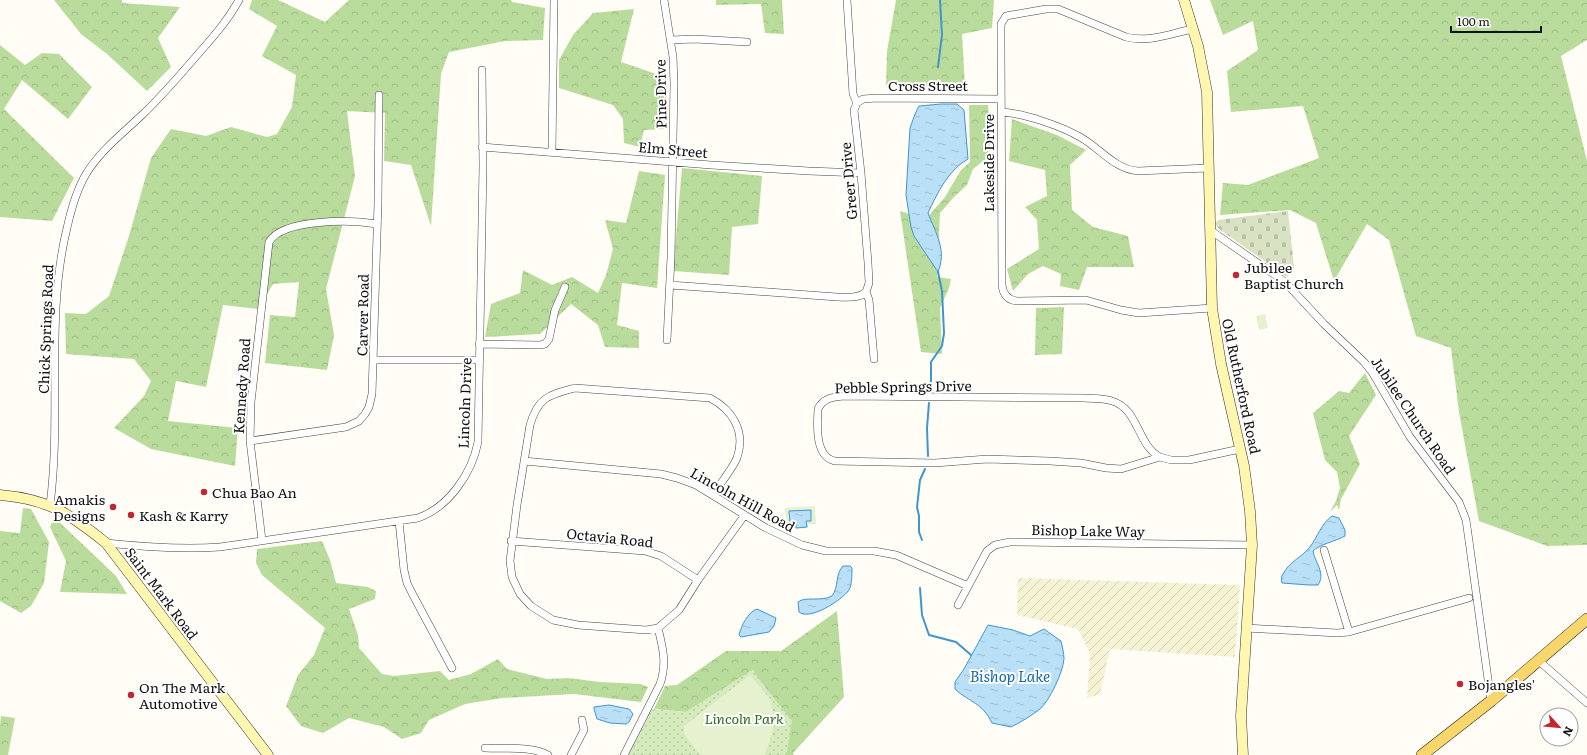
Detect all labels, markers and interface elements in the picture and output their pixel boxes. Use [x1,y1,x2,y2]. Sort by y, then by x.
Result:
scale bar [1451,8,1541,34]
text: 100 m [1457,12,1490,30]
street label: Pine Drive [649,59,671,129]
street label: Cross Street [888,75,968,95]
street label: Lakeside Drive [978,114,998,212]
street label: Elm Street [637,136,709,162]
street label: Greer Drive [835,141,861,221]
place label: Jubilee Baptist Church [1244,257,1344,293]
street label: Chick Springs Road [33,263,57,394]
marker: Jubilee Baptist Church [1231,270,1241,280]
street label: Carver Road [351,273,373,356]
street label: Old Rutherford Road [1218,316,1266,456]
street label: Kennedy Road [228,337,254,435]
street label: Jubilee Church Road [1367,352,1461,478]
street label: Lincoln Drive [452,357,476,449]
street label: Pebble Springs Drive [834,375,972,397]
street label: Lincoln Hill Road [687,462,799,536]
place label: Chua Bao An [212,482,297,502]
marker: Chua Bao An [199,487,209,497]
place label: Amakis Designs [53,489,105,525]
marker: Amakis Designs [108,502,118,512]
place label: Kash & Karry [139,505,229,525]
marker: Kash & Karry [126,510,136,520]
street label: Bishop Lake Way [1031,519,1146,541]
street label: Octavia Road [565,522,655,552]
street label: Saint Mark Road [121,543,204,644]
water label: Bishop Lake [970,664,1050,687]
place label: Bojangles' [1468,674,1535,694]
place label: On The Mark Automotive [139,677,225,713]
marker: Bojangles' [1455,679,1465,689]
marker: On The Mark Automotive [126,690,136,700]
north arrow [1539,707,1579,747]
park label: Lincoln Park [704,708,784,728]
text: N [1560,724,1578,740]

